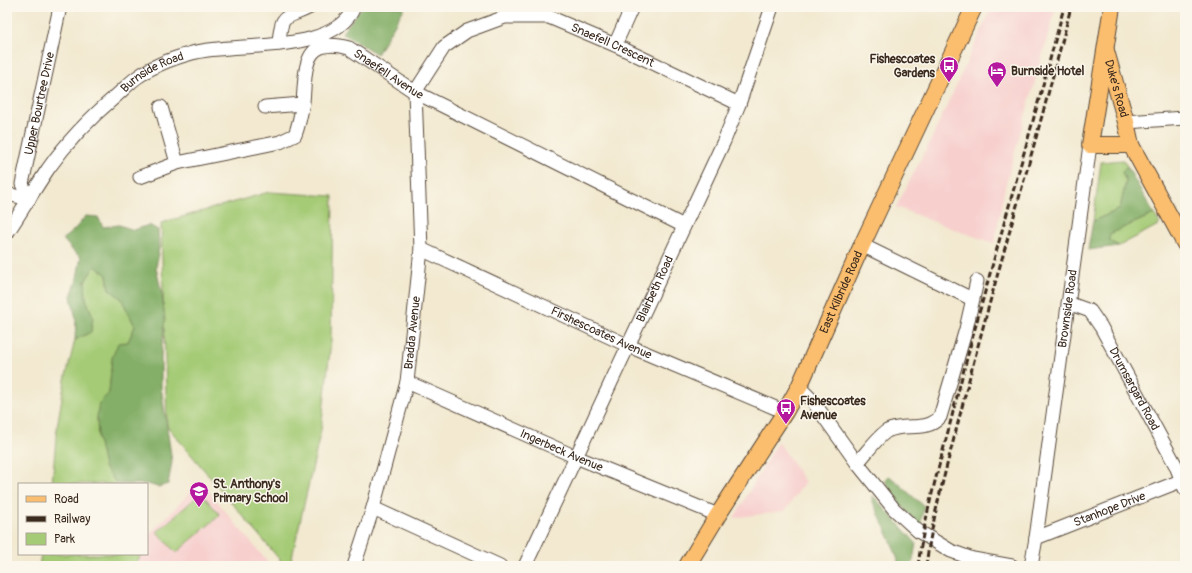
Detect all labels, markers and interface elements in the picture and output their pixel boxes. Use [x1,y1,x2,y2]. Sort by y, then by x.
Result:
street label: Snaefell Crescent [569,20,657,70]
street label: Snaefell Avenue [351,46,426,102]
street label: Burnside Road [117,48,186,96]
street label: Upper Bourtree Drive [21,51,58,156]
place label: Fishescoates Gardens [869,52,936,81]
bus stop icon: Fishescoates Gardens [938,55,960,83]
street label: Duke's Road [1101,58,1132,119]
hotel icon: Burnside Hotel [986,60,1008,88]
place label: Burnside Hotel [1011,64,1084,79]
street label: East Kilbride Road [816,248,866,336]
street label: Blairbeth Road [633,253,677,324]
street label: Brownside Road [1055,268,1080,349]
street label: Bradda Avenue [401,295,423,370]
street label: Firshescoates Avenue [549,303,654,362]
street label: Drumsargard Road [1106,345,1163,433]
place label: Fishescoates Avenue [800,394,866,423]
bus stop icon: Fishescoates Avenue [775,397,797,425]
street label: Ingerbeck Avenue [518,426,605,475]
place label: St. Anthony's Primary School [213,477,288,506]
school or university icon: St. Anthony's Primary School [188,480,210,508]
legend [18,483,148,555]
street label: Stanhope Drive [1071,488,1148,530]
text: Road [54,492,79,507]
text: Railway [54,512,90,527]
text: Park [54,532,75,547]

